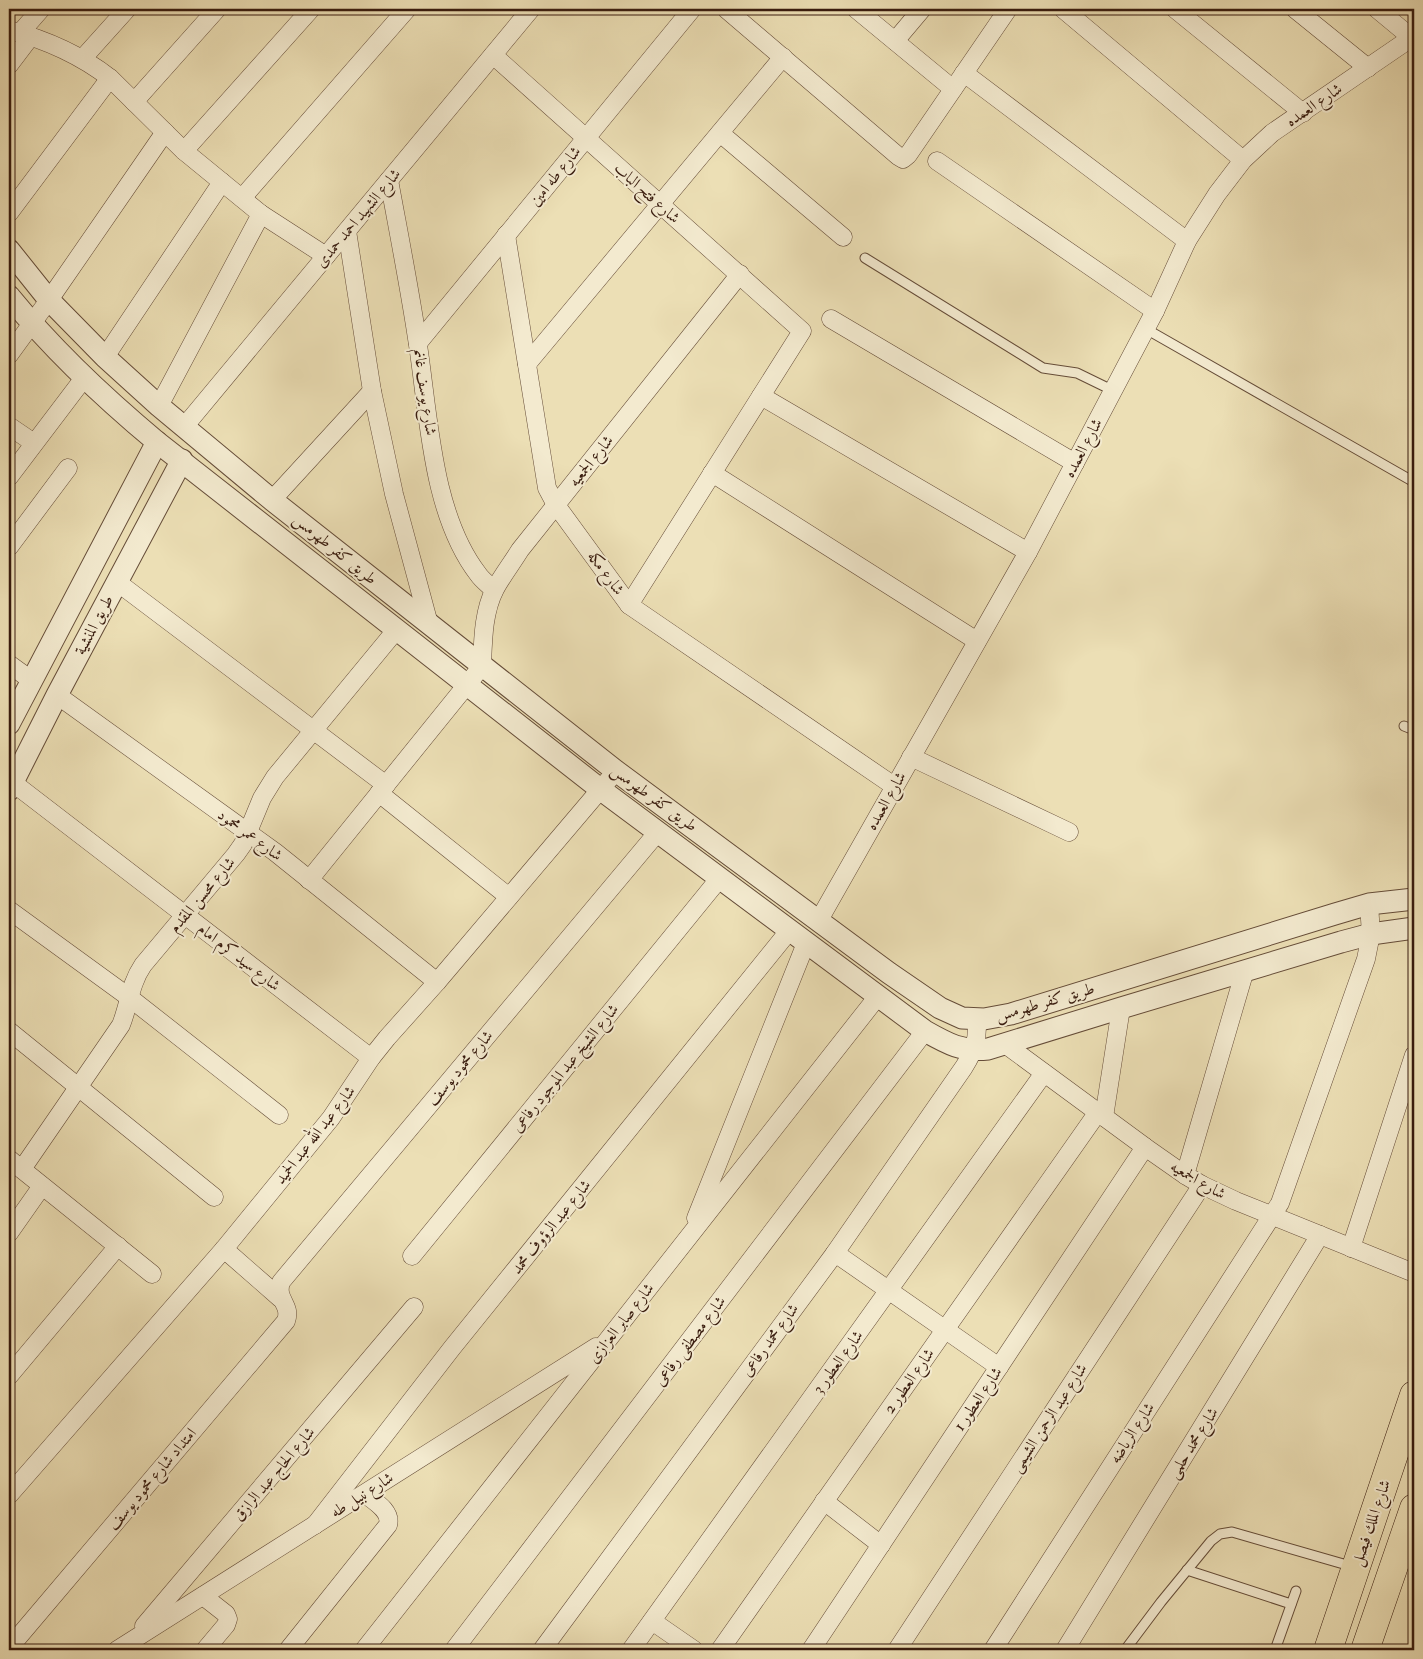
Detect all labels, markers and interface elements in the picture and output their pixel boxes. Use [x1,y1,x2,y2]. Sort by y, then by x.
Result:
street label: شارع العمده [1282,79,1348,134]
street label: شارع طه امين [525,142,588,212]
street label: شارع فتح الباب [607,158,684,231]
street label: شارع الشهيد احمد حمدى [311,164,408,274]
street label: شارع يوسف غانم [405,347,441,437]
street label: شارع العمده [1059,415,1110,482]
street label: شارع الجمعيه [564,431,620,493]
street label: طريق كفر طهرمس [289,509,381,589]
street label: شارع مكه [581,547,629,601]
street label: طريق المنشية [70,592,118,658]
street label: طريق كفر طهرمس [607,760,701,836]
street label: شارع العمده [861,768,913,835]
street label: شارع عمر محمود [212,805,287,868]
street label: شارع محسن المقدم [164,853,243,940]
street label: شارع سيد كرم امام [191,918,284,999]
street label: طريق كفر طهرمس [993,978,1097,1026]
street label: شارع الشيخ عبد الموجود رفاعى [507,1000,626,1139]
street label: شارع محمود يوسف [423,1026,500,1112]
street label: شارع عبد الله عبد الحميد [268,1080,362,1190]
street label: شارع الجمعيه [1165,1156,1229,1206]
street label: شارع عبد الرؤوف محمد [507,1176,598,1280]
street label: شارع صابر العزازى [583,1279,661,1369]
street label: شارع مصطفى رفاعى [650,1292,733,1392]
street label: شارع محمد رفاعى [737,1299,806,1382]
street label: شارع العطور 3 [808,1326,870,1399]
street label: شارع العطور 2 [879,1344,941,1419]
street label: شارع عبد الرحمن الشيمى [1006,1360,1094,1478]
street label: شارع العطور 1 [949,1363,1009,1437]
street label: شارع الرياضه [1105,1399,1162,1469]
street label: شارع محمد حلمى [1163,1404,1225,1484]
street label: شارع الحاج عبد الرازق [229,1423,322,1528]
street label: امتداد شارع محمود يوسف [103,1424,203,1536]
street label: شارع نبيل طه [327,1468,399,1525]
street label: شارع الملك فيصل [1347,1477,1398,1570]

